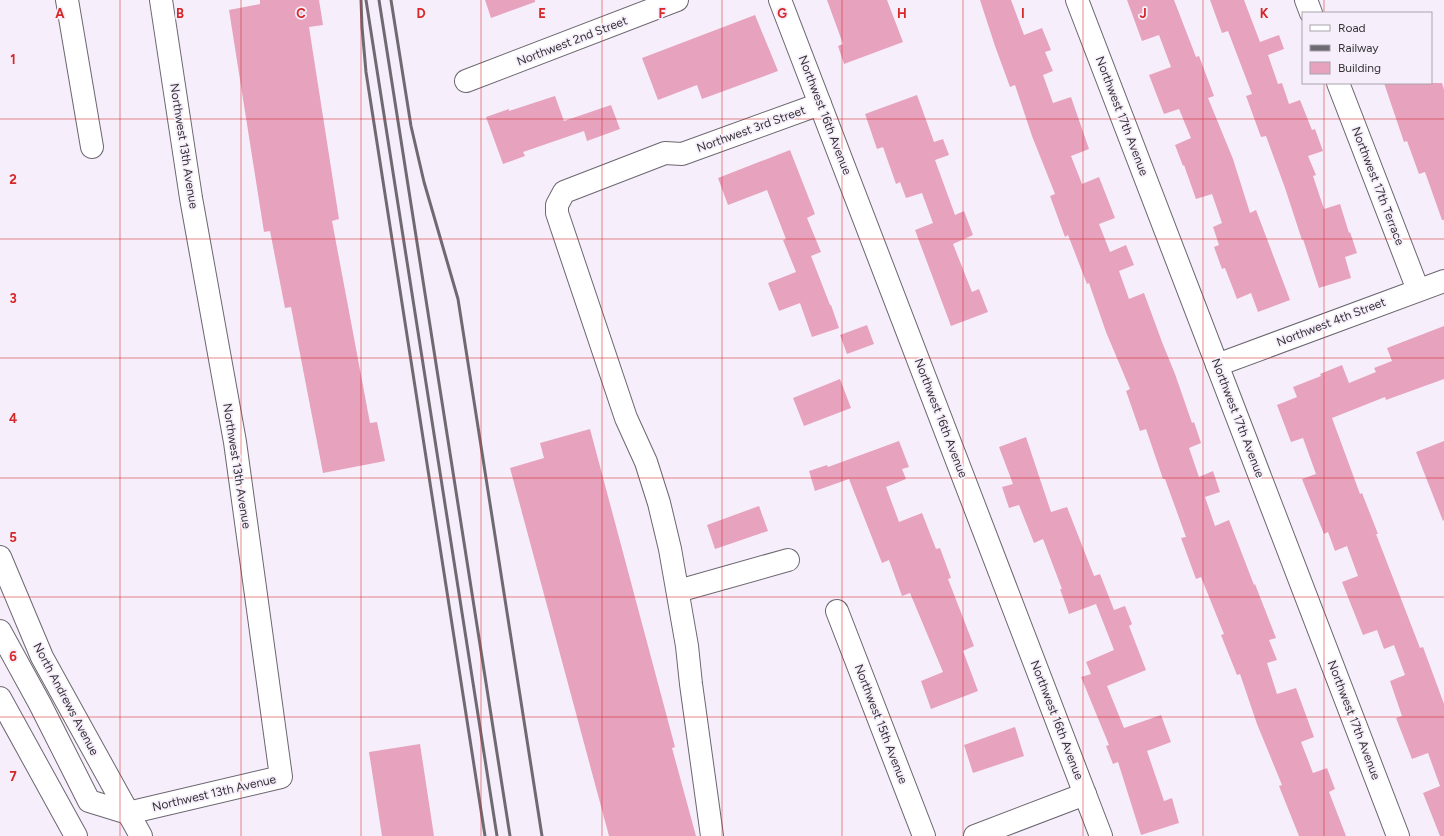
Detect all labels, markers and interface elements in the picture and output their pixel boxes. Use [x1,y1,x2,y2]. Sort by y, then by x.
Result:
text: A [55,6,65,21]
text: B [176,6,184,21]
text: C [296,6,306,21]
text: D [416,6,426,21]
text: E [538,6,546,21]
text: F [658,6,666,21]
text: G [777,6,787,21]
text: H [897,6,907,21]
text: I [1021,6,1025,21]
text: J [1139,6,1147,21]
text: K [1260,6,1269,21]
legend [1302,12,1432,84]
street label: Northwest 2nd Street [515,13,630,69]
text: Road [1338,21,1366,35]
text: Railway [1338,41,1379,55]
text: 1 [10,52,16,67]
street label: Northwest 16th Avenue [796,53,854,177]
street label: Northwest 17th Avenue [1093,54,1151,178]
text: Building [1338,61,1381,75]
street label: Northwest 13th Avenue [167,82,201,210]
street label: Northwest 3rd Street [695,103,808,155]
street label: Northwest 17th Terrace [1349,125,1407,248]
text: 2 [9,172,17,187]
text: 3 [9,291,17,306]
street label: Northwest 4th Street [1275,295,1388,349]
street label: Northwest 16th Avenue [912,356,970,480]
street label: Northwest 17th Avenue [1209,356,1267,480]
street label: Northwest 13th Avenue [220,402,254,530]
text: 4 [9,411,17,426]
text: 5 [9,530,17,545]
street label: North Andrews Avenue [30,640,102,758]
text: 6 [9,649,17,664]
street label: Northwest 16th Avenue [1028,658,1086,782]
street label: Northwest 17th Avenue [1325,658,1383,782]
street label: Northwest 15th Avenue [852,662,910,786]
text: 7 [9,769,17,784]
street label: Northwest 13th Avenue [151,772,278,814]

